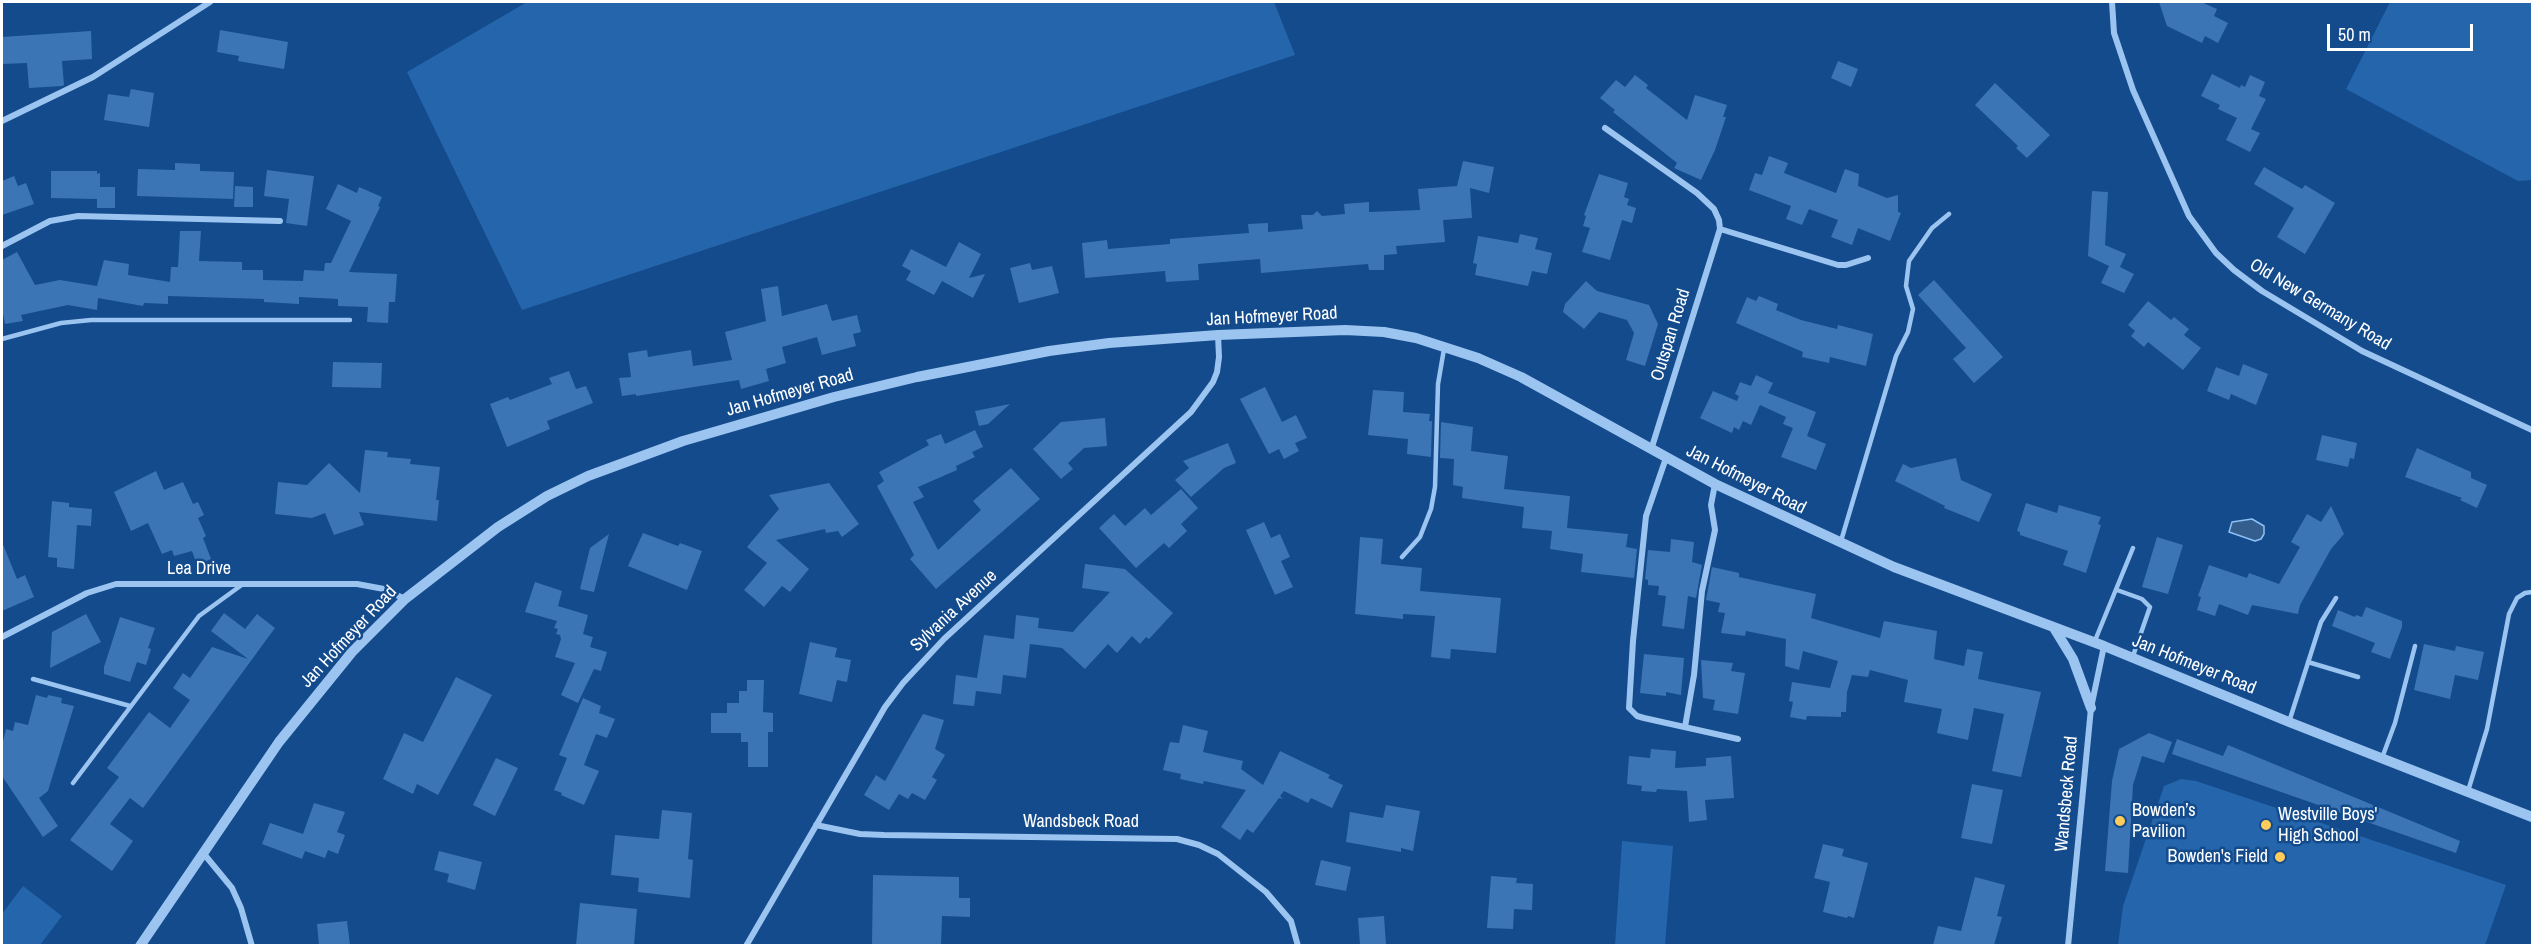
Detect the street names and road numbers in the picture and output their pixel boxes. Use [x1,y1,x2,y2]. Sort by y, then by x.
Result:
street label: Old New Germany Road [2246,254,2394,356]
street label: Outspan Road [1647,286,1695,384]
street label: Jan Hofmeyer Road [1206,303,1338,331]
street label: Jan Hofmeyer Road [724,365,856,421]
street label: Jan Hofmeyer Road [1683,441,1809,519]
street label: Lea Drive [167,558,231,580]
street label: Sylvania Avenue [906,565,1002,657]
street label: Jan Hofmeyer Road [296,582,402,692]
street label: Jan Hofmeyer Road [2129,630,2259,700]
street label: Wandsbeck Road [2051,735,2083,853]
street label: Wandsbeck Road [1023,811,1139,833]

